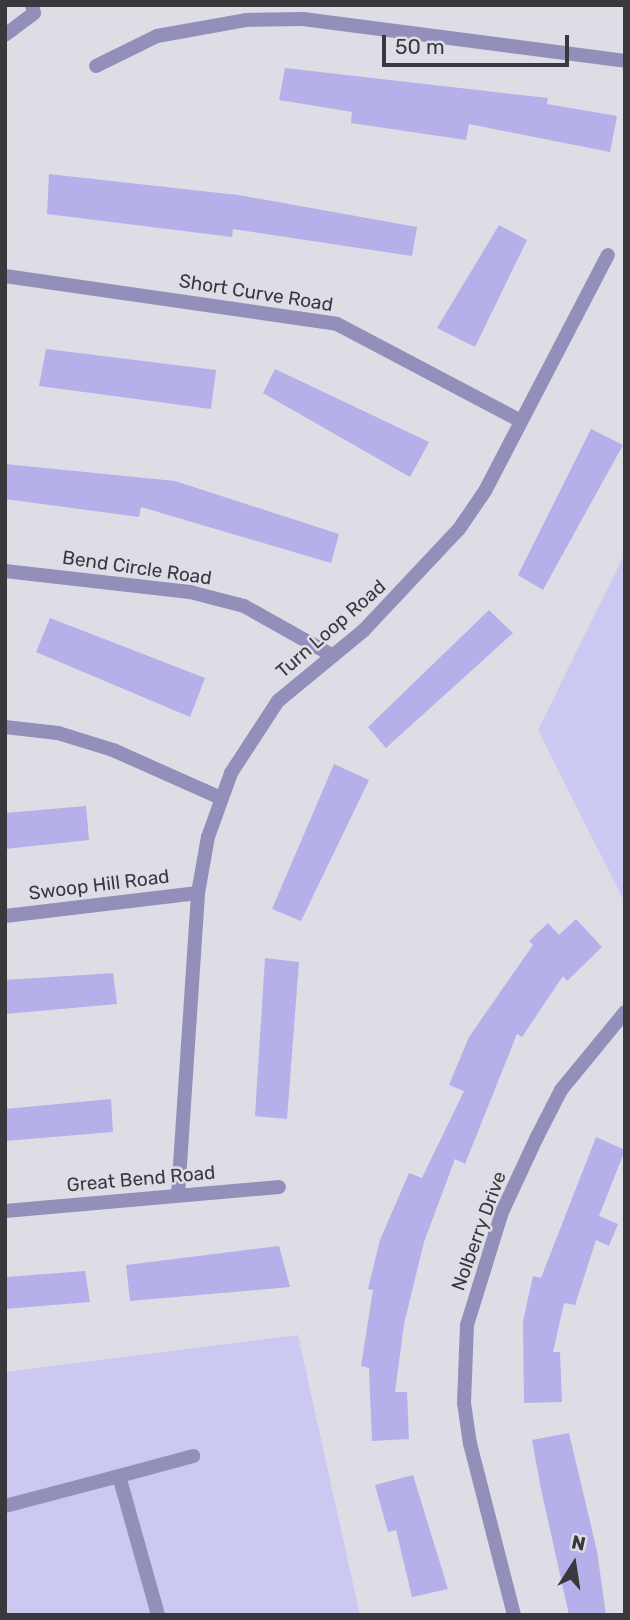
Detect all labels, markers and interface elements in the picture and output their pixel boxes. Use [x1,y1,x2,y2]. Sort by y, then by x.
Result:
scale bar [385,21,572,65]
text: 50 m [395,34,445,59]
street label: Short Curve Road [177,270,335,316]
street label: Bend Circle Road [61,546,213,590]
street label: Turn Loop Road [272,575,390,683]
street label: Swoop Hill Road [27,865,171,905]
street label: Great Bend Road [66,1161,216,1197]
street label: Nolberry Drive [447,1168,511,1294]
north arrow [539,1529,609,1599]
text: N [569,1530,588,1556]

